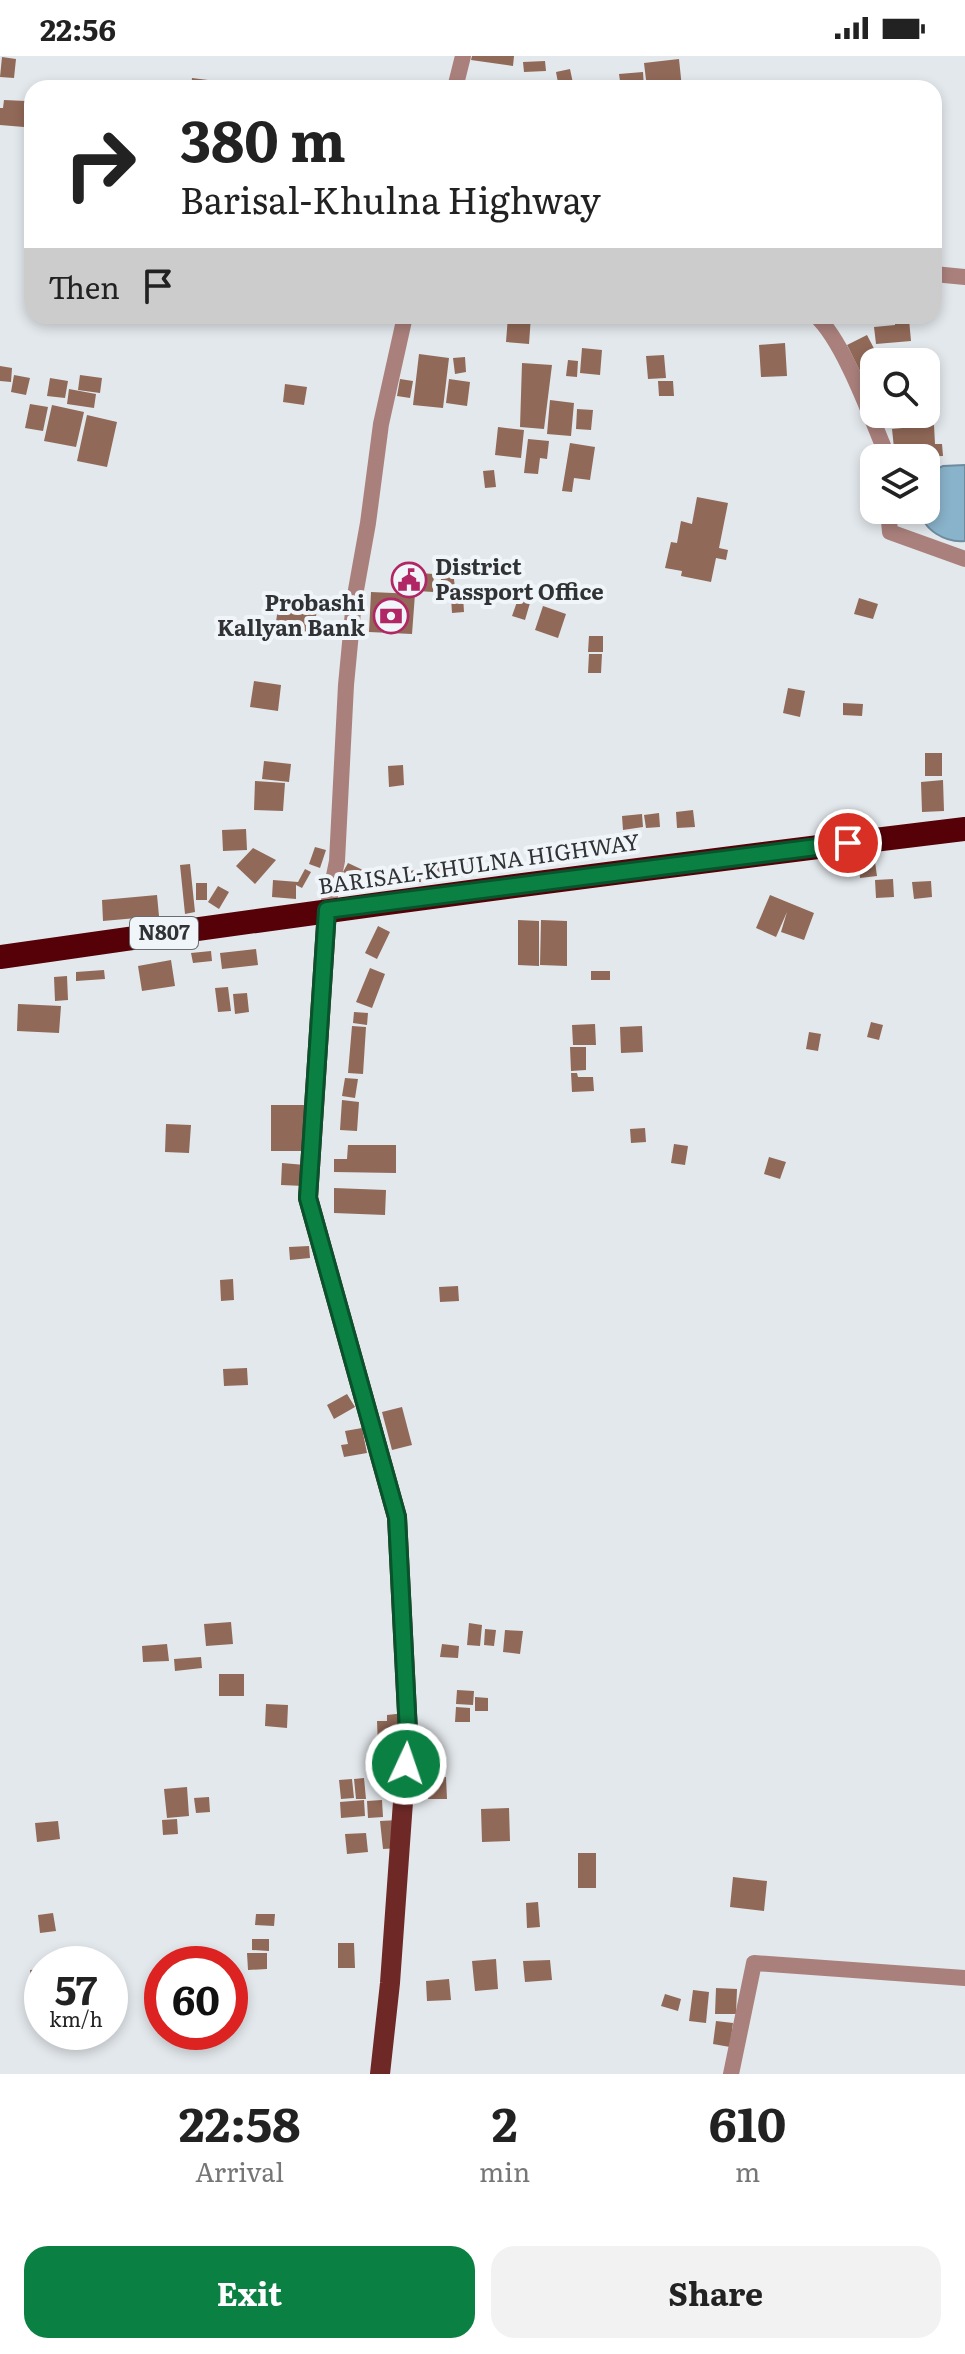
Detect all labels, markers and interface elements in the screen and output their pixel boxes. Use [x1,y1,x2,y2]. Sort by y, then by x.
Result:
text: 22:56 [40,6,116,50]
text: 380 m [180,96,346,179]
icon: right [48,112,152,216]
text: Barisal-Khulna Highway [180,172,601,225]
text: Then [48,264,120,308]
icon: arrive [136,264,180,308]
map controls [860,348,940,524]
button: search [860,348,940,428]
button: layers [860,444,940,524]
place label: District Passport Office [435,549,604,607]
public building icon: District Passport Office [390,561,428,599]
place label: Probashi Kallyan Bank [217,585,365,643]
bank icon: Probashi Kallyan Bank [372,597,410,635]
pin [814,809,882,877]
icon: arrive [826,821,870,865]
street label: BARISAL-KHULNA HIGHWAY [316,824,642,901]
road number: N807 [130,917,198,949]
position arrow [364,1722,448,1806]
speed limit sign: 60 [144,1946,248,2050]
text: 57 [55,1958,97,2017]
text: km/h [49,2003,103,2033]
text: 22:58 [179,2086,300,2157]
text: 2 [492,2086,518,2157]
text: 610 [709,2086,786,2157]
text: Arrival [195,2151,284,2190]
text: min [479,2151,530,2190]
text: m [735,2151,760,2190]
button: Exit [24,2246,475,2338]
button: Share [491,2246,941,2338]

